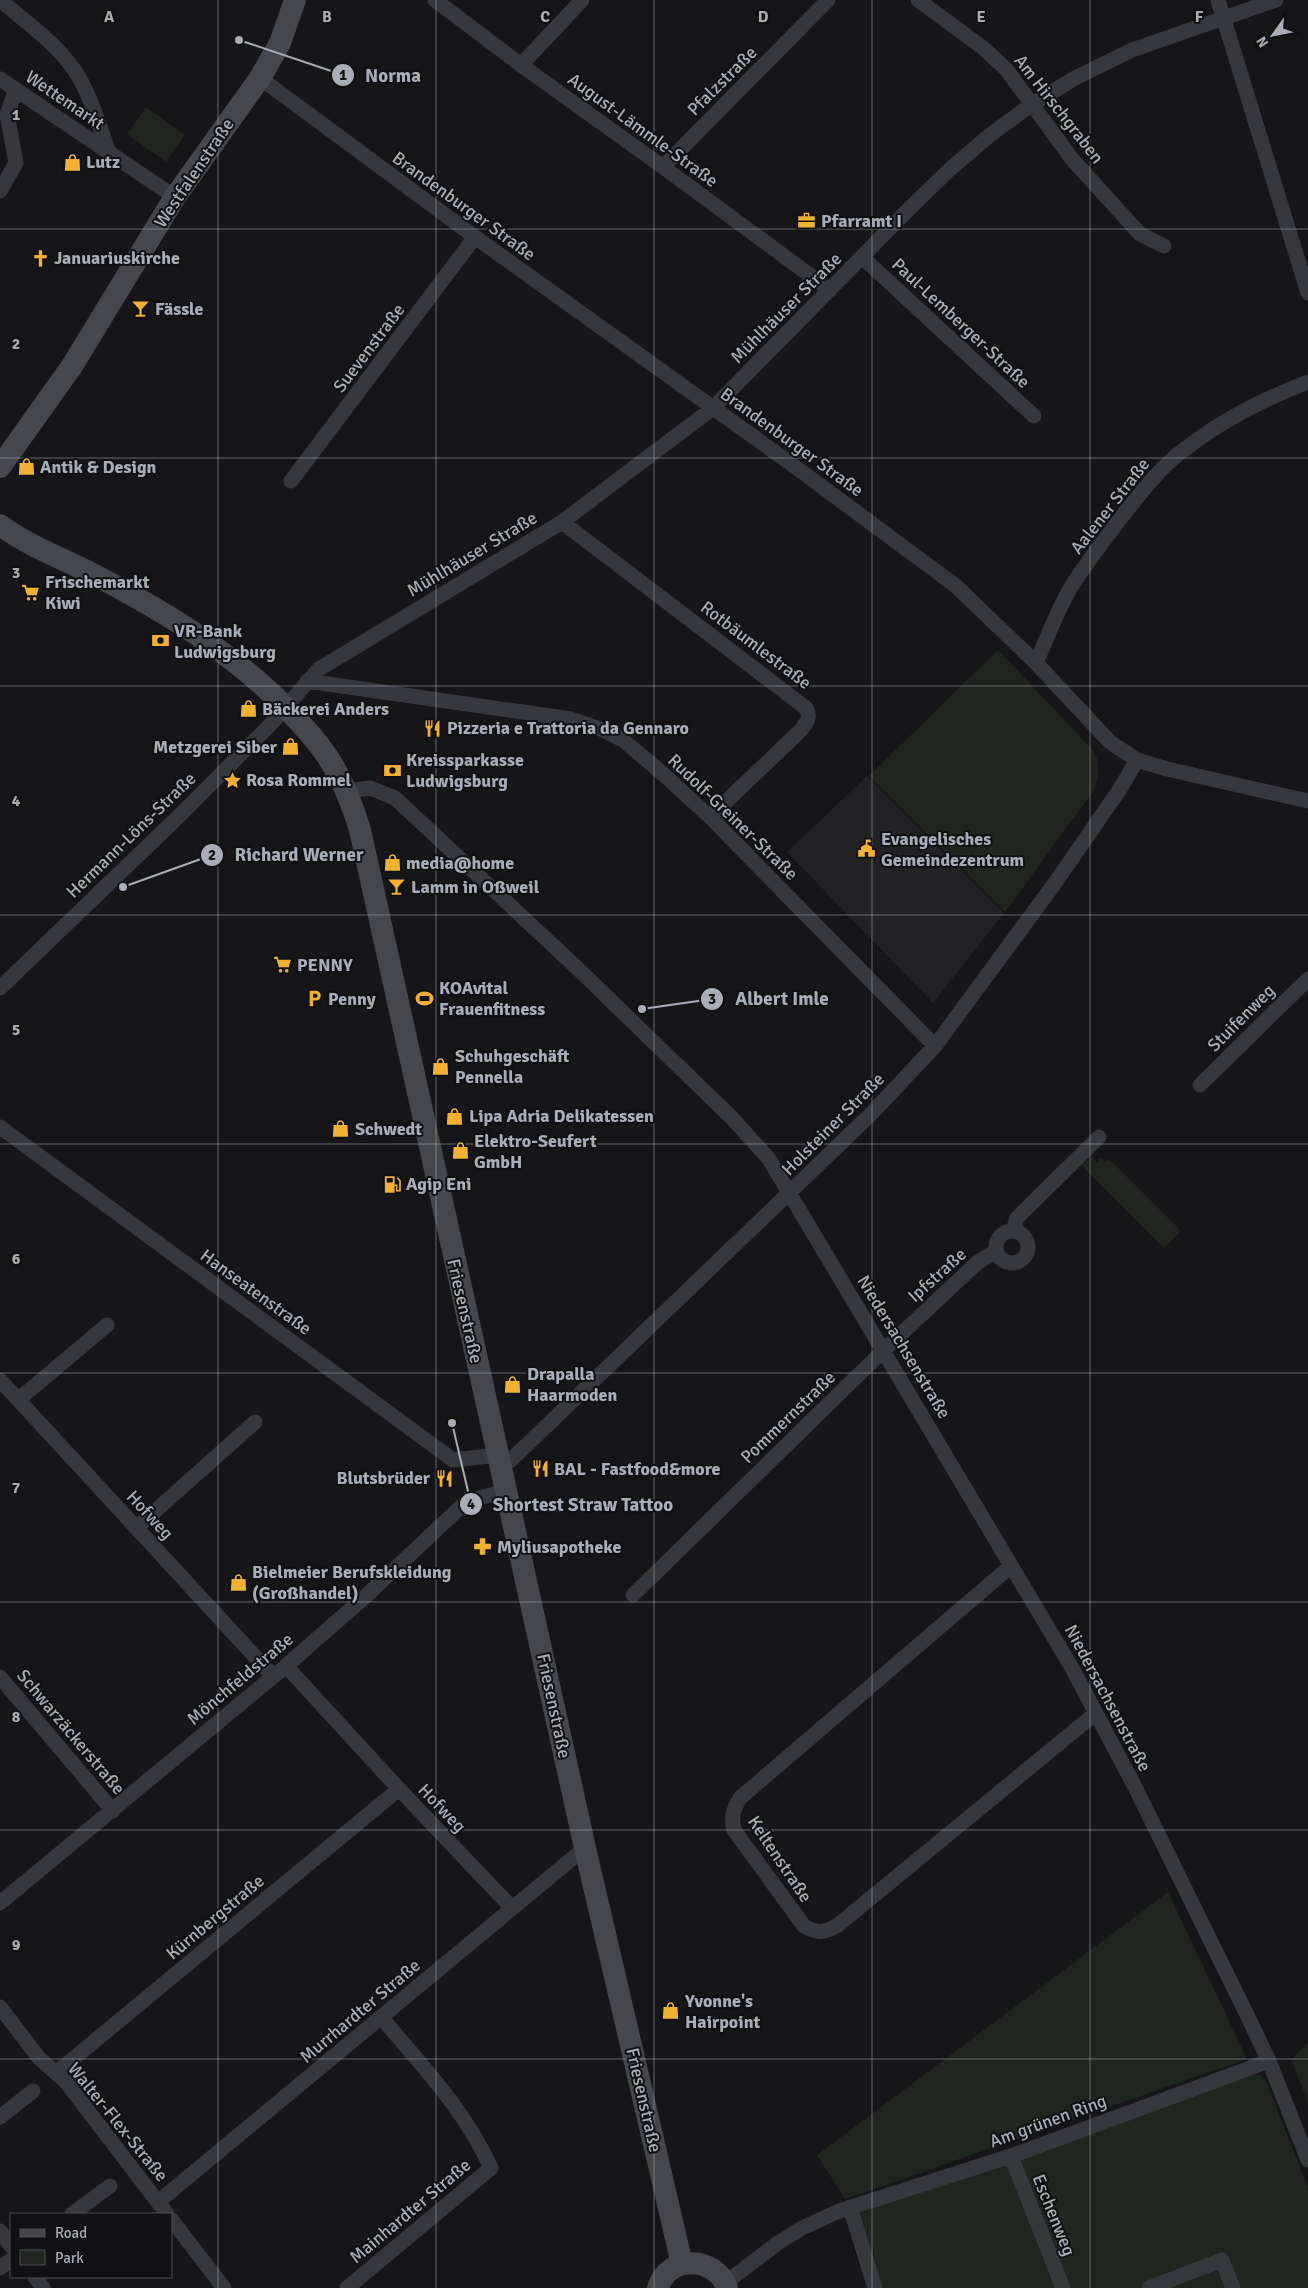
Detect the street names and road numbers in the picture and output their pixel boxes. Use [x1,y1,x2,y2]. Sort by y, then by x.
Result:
street label: Pfalzstraße [683,42,761,120]
street label: Am Hirschgraben [1010,50,1108,168]
street label: Wettemarkt [21,66,109,134]
street label: August-Lämmle-Straße [564,68,722,192]
street label: Westfalenstraße [149,114,239,232]
street label: Brandenburger Straße [388,147,540,265]
street label: Mühlhäuser Straße [726,248,846,368]
street label: Paul-Lemberger-Straße [887,253,1035,393]
street label: Suevenstraße [328,299,410,397]
street label: Brandenburger Straße [716,383,868,501]
street label: Aalener Straße [1066,454,1154,558]
street label: Mühlhäuser Straße [403,506,541,602]
street label: Rotbäumlestraße [696,596,816,694]
street label: Rudolf-Greiner-Straße [663,749,803,885]
street label: Hermann-Löns-Straße [62,767,200,903]
street label: Stuifenweg [1203,980,1279,1056]
street label: Holsteiner Straße [777,1068,889,1180]
street label: Ipfstraße [903,1243,971,1307]
street label: Hanseatenstraße [196,1244,316,1340]
street label: Friesenstraße [442,1257,488,1365]
street label: Niedersachsenstraße [853,1271,955,1423]
street label: Pommernstraße [736,1366,840,1468]
street label: Hofweg [122,1486,178,1544]
street label: Niedersachsenstraße [1060,1621,1156,1775]
street label: Mönchfeldstraße [182,1628,298,1730]
street label: Friesenstraße [532,1652,576,1760]
street label: Schwarzäckerstraße [12,1665,130,1799]
street label: Hofweg [414,1779,470,1837]
street label: Keltenstraße [743,1812,817,1906]
street label: Kürnbergstraße [161,1870,269,1964]
street label: Murrhardter Straße [295,1954,425,2068]
street label: Friesenstraße [621,2046,667,2154]
street label: Walter-Flex-Straße [63,2058,173,2186]
street label: Am grünen Ring [986,2090,1110,2152]
street label: Mainhardter Straße [345,2154,475,2268]
street label: Eschenweg [1028,2171,1080,2259]

